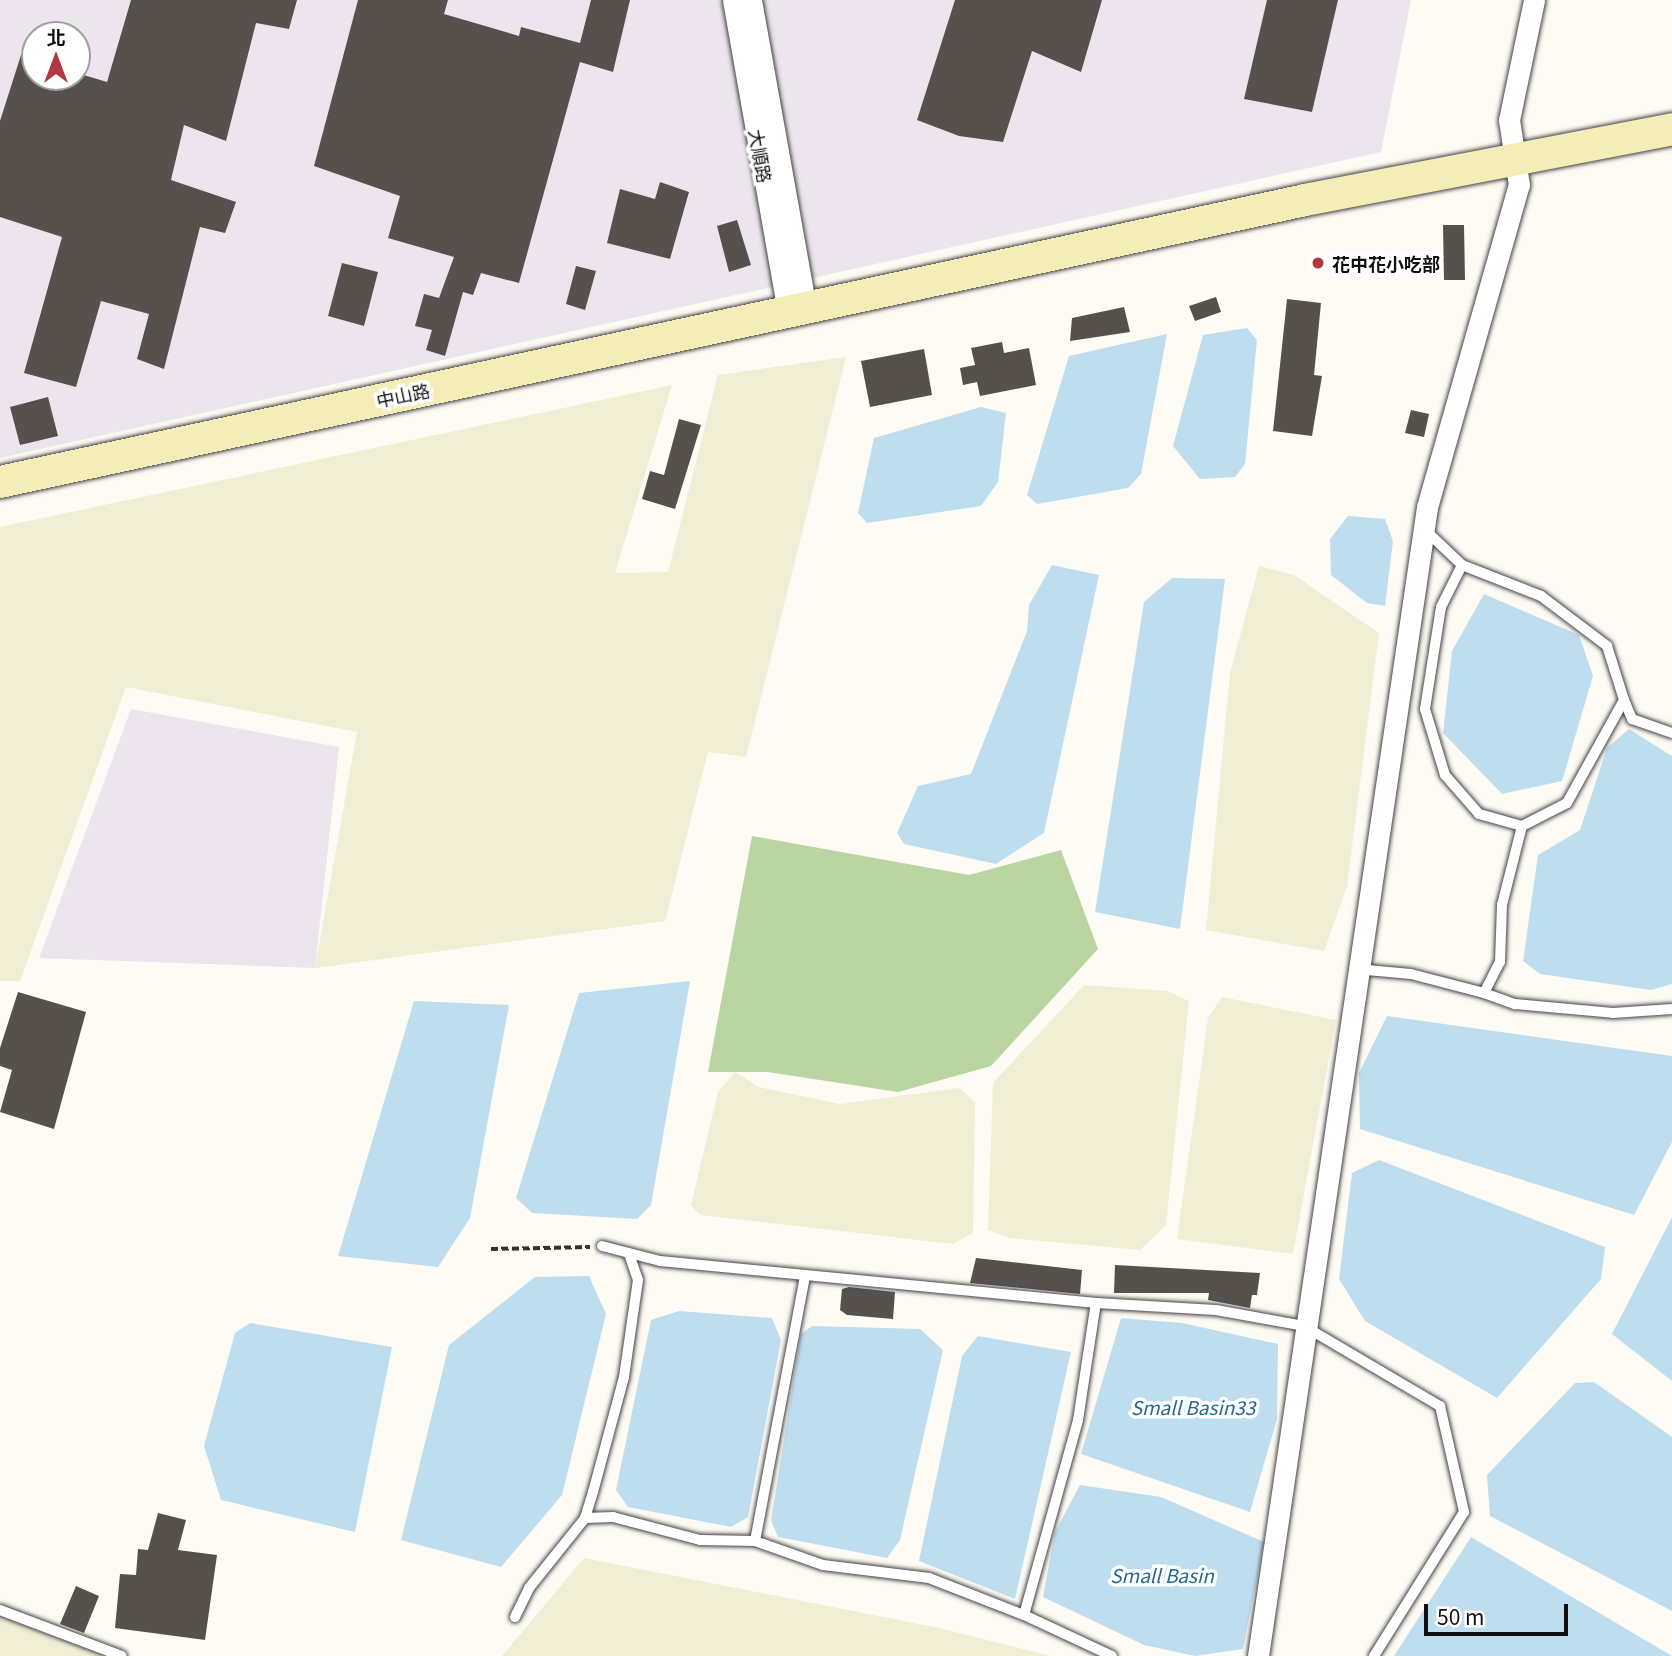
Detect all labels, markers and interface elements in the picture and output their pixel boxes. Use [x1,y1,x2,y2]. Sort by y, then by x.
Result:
north arrow [21,21,91,91]
text: 北 [46,23,66,50]
street label: 大順路 [746,128,776,184]
place label: 花中花小吃部 [1332,252,1440,274]
marker: 花中花小吃部 [1310,255,1326,271]
street label: 中山路 [374,379,432,411]
water label: Small Basin33 [1131,1396,1255,1418]
water label: Small Basin [1110,1564,1214,1586]
scale bar [1427,1590,1570,1634]
text: 50 m [1437,1601,1484,1631]

